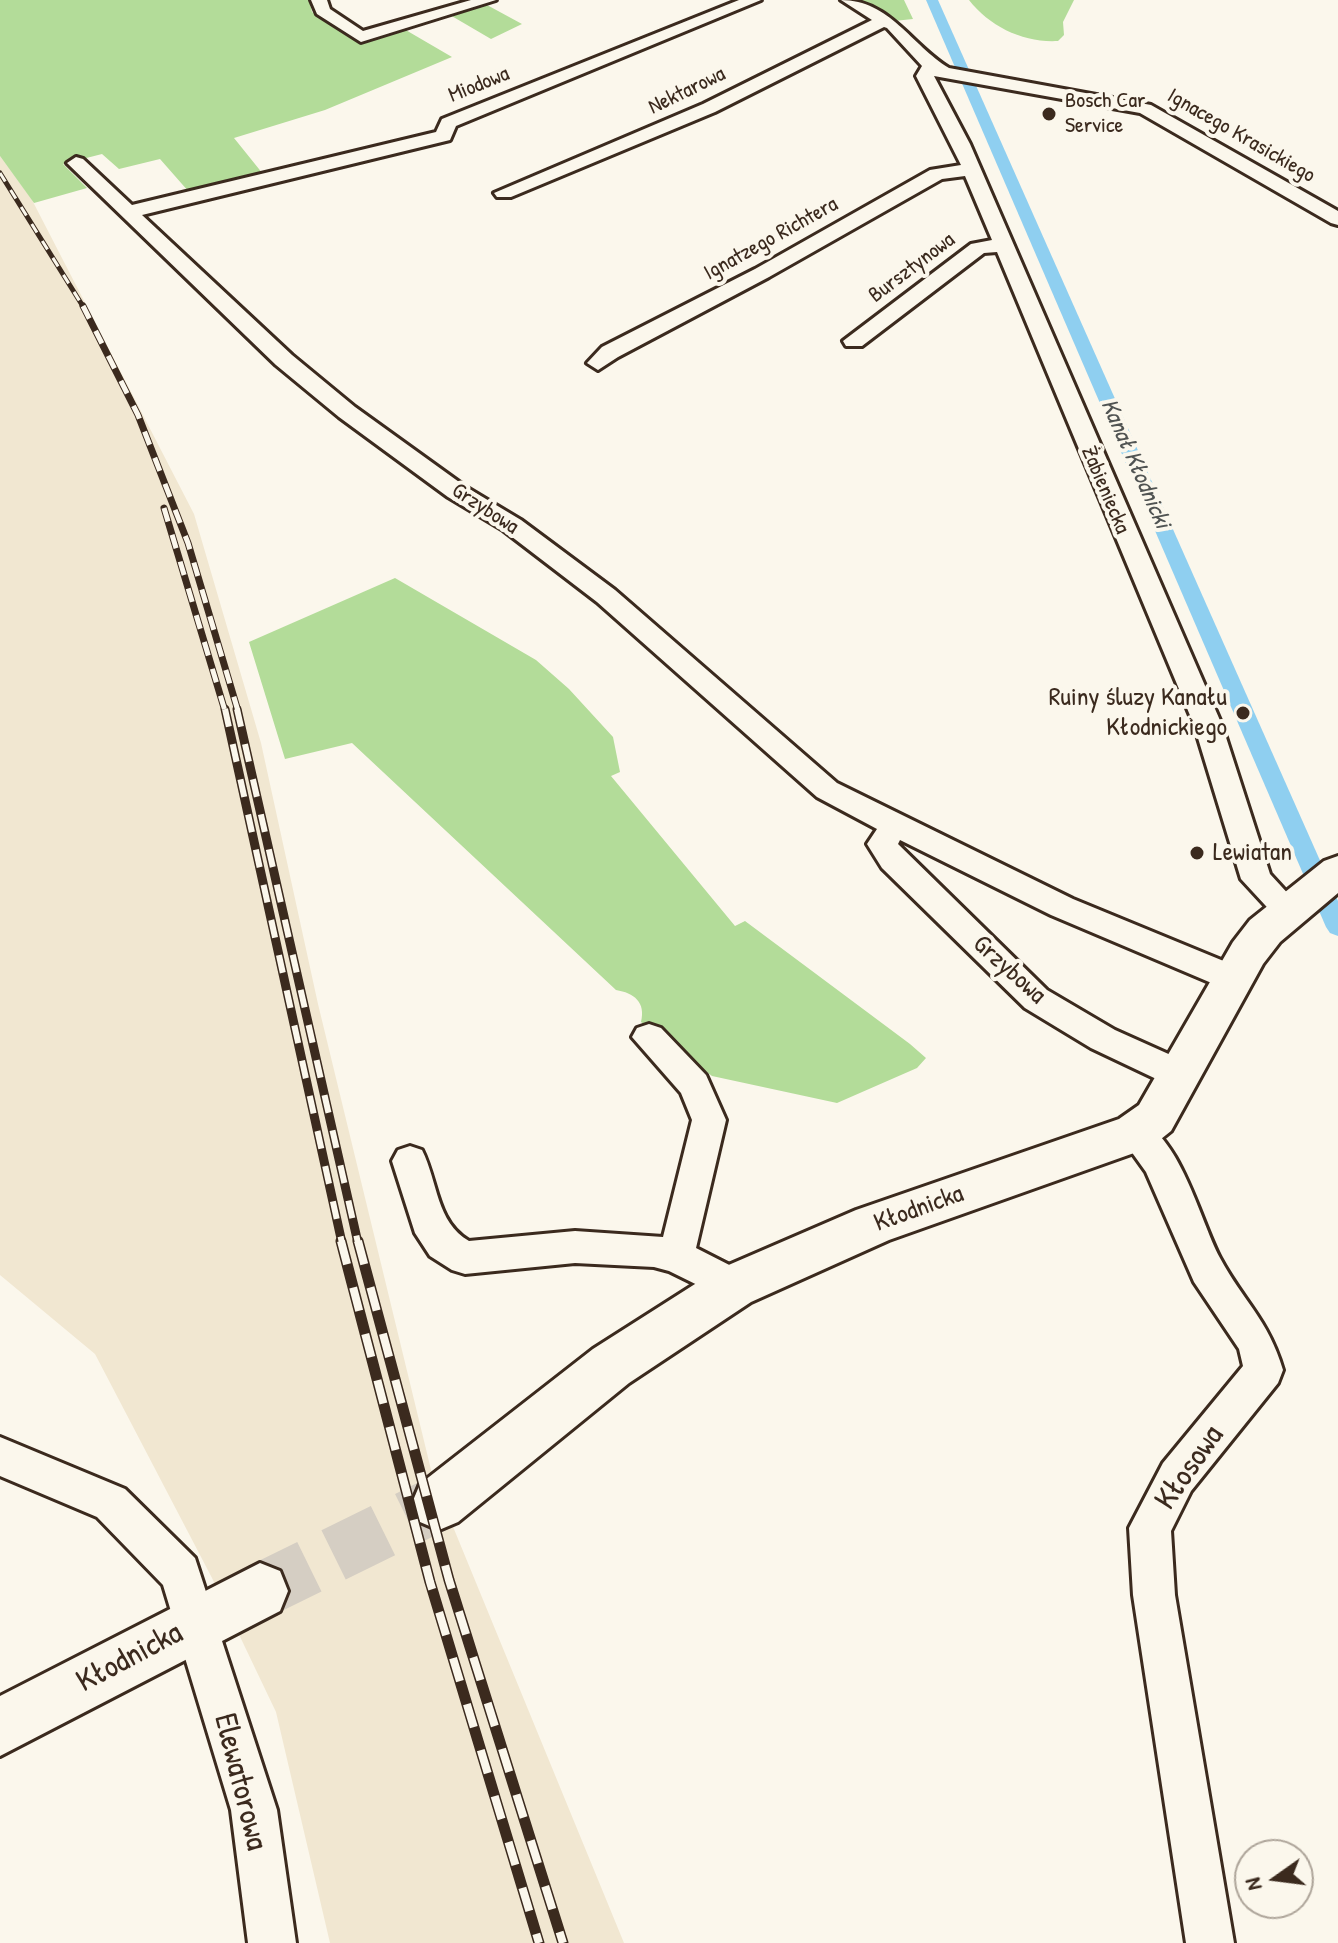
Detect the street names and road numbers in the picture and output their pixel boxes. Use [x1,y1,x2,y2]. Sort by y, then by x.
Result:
street label: Miodowa [445,61,513,109]
street label: Nektarowa [644,61,730,121]
street label: Ignacego Krasickiego [1162,83,1320,189]
street label: Ignatzego Richtera [699,191,843,287]
street label: Bursztynowa [864,227,960,309]
street label: Żabieniecka [1075,442,1135,538]
street label: Grzybowa [447,478,523,540]
street label: Grzybowa [966,929,1052,1011]
street label: Kłodnicka [870,1178,968,1240]
street label: Kłosowa [1147,1418,1233,1518]
street label: Kłodnicka [71,1614,189,1702]
street label: Elewatorowa [205,1710,275,1854]

